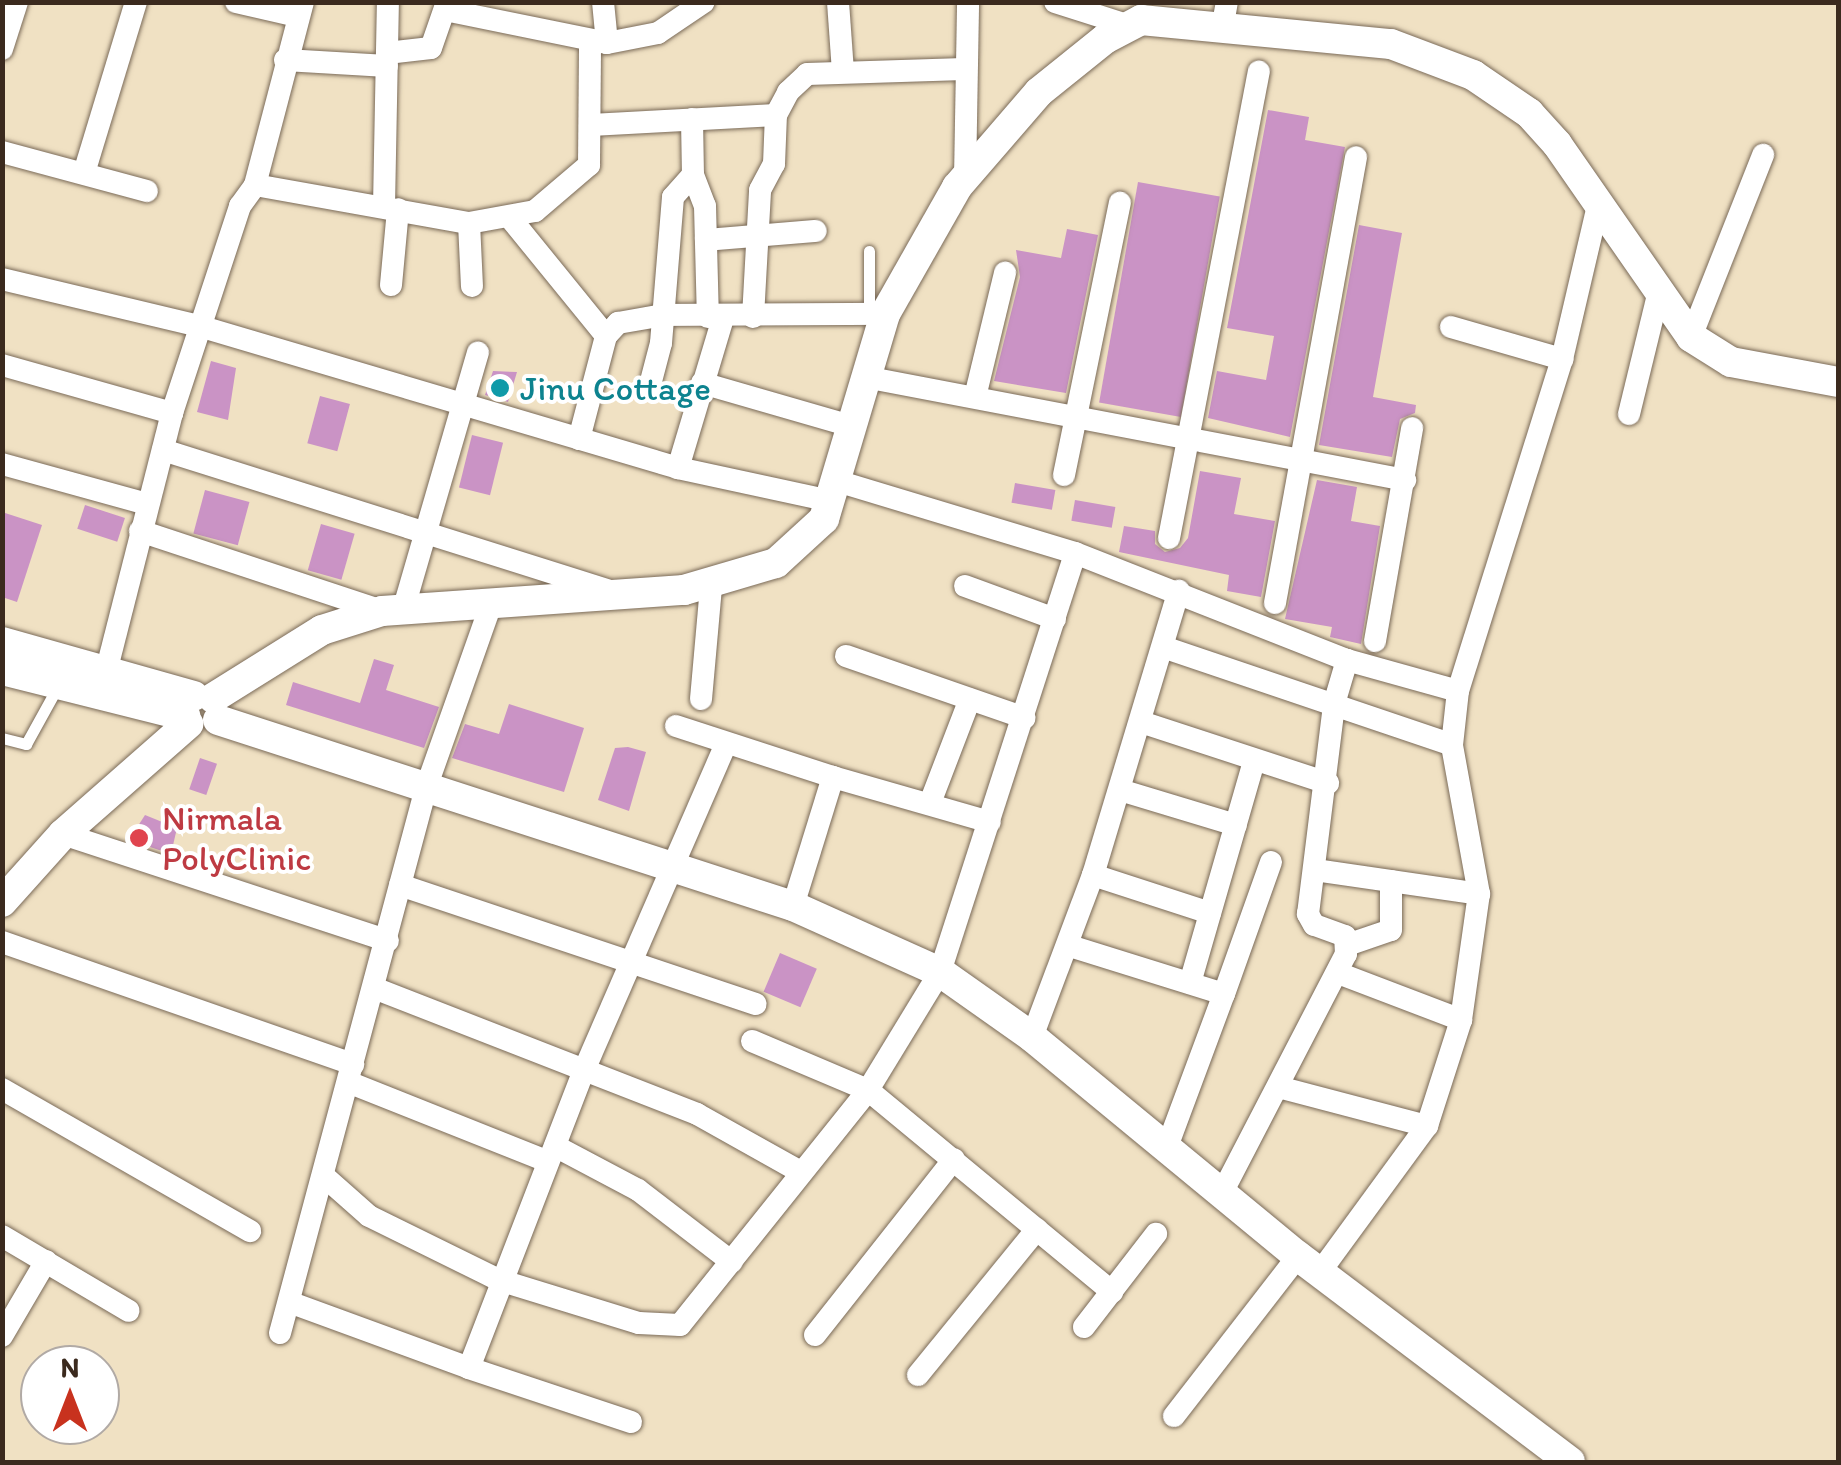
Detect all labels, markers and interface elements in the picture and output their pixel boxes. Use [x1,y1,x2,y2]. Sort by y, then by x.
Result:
place label: Jinu Cottage [520,367,710,409]
marker: Jinu Cottage [489,377,511,399]
place label: Nirmala PolyClinic [162,797,311,879]
marker: Nirmala PolyClinic [126,825,152,851]
north arrow [20,1345,120,1445]
text: N [61,1350,79,1384]

